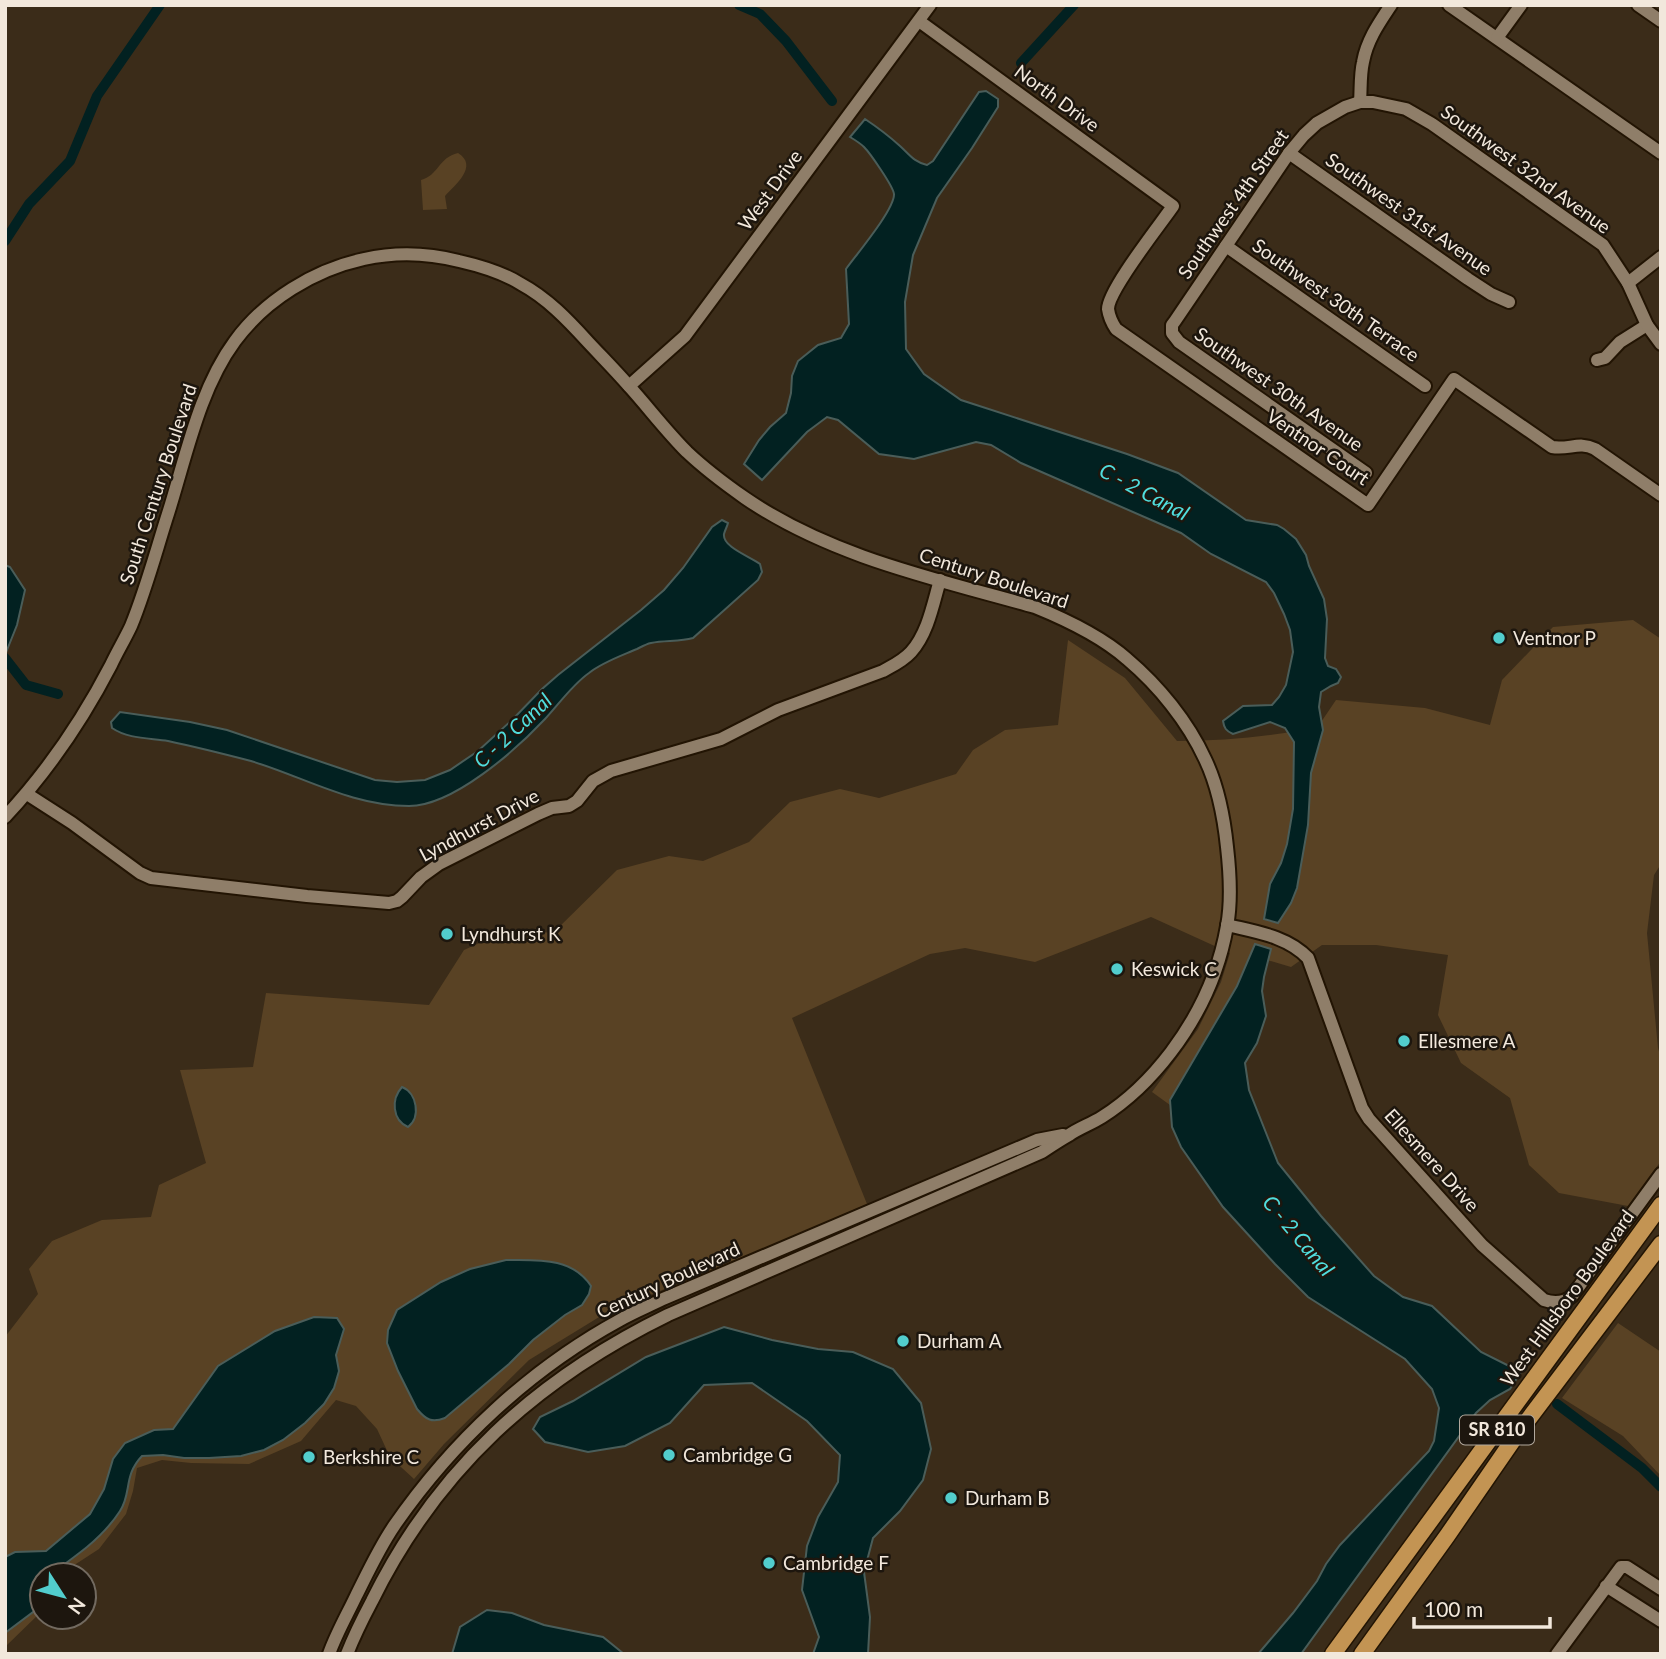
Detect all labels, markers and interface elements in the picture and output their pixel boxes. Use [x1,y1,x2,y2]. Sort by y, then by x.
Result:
street label: North Drive [1010,59,1104,136]
street label: Southwest 32nd Avenue [1437,99,1616,238]
street label: Southwest 4th Street [1172,124,1293,283]
street label: West Drive [733,145,806,234]
street label: Southwest 31st Avenue [1322,147,1497,280]
street label: Southwest 30th Terrace [1248,233,1424,366]
street label: Southwest 30th Avenue [1191,322,1368,455]
street label: South Century Boulevard [114,381,201,587]
street label: Ventnor Court [1262,404,1374,490]
water label: C - 2 Canal [1096,457,1194,525]
street label: Century Boulevard [917,543,1072,612]
place label: Ventnor P [1513,626,1596,649]
marker: Ventnor P [1491,630,1507,646]
water label: C - 2 Canal [468,687,556,772]
street label: Lyndhurst Drive [415,783,543,866]
place label: Lyndhurst K [461,922,561,945]
marker: Lyndhurst K [439,926,455,942]
place label: Keswick C [1131,957,1217,980]
marker: Keswick C [1109,961,1125,977]
place label: Ellesmere A [1418,1029,1516,1052]
marker: Ellesmere A [1396,1033,1412,1049]
street label: Ellesmere Drive [1380,1103,1485,1216]
water label: C - 2 Canal [1258,1190,1340,1281]
street label: West Hillsboro Boulevard [1495,1205,1638,1390]
street label: Century Boulevard [592,1236,743,1323]
place label: Durham A [917,1329,1002,1352]
marker: Durham A [895,1333,911,1349]
road number: SR 810 [1460,1415,1534,1444]
place label: Cambridge G [683,1443,792,1466]
place label: Berkshire C [323,1445,420,1468]
marker: Cambridge G [661,1447,677,1463]
marker: Berkshire C [301,1449,317,1465]
place label: Durham B [965,1486,1050,1509]
marker: Durham B [943,1490,959,1506]
place label: Cambridge F [783,1551,889,1574]
marker: Cambridge F [761,1555,777,1571]
north arrow [28,1561,98,1631]
scale bar [1414,1586,1550,1630]
text: N [64,1594,91,1619]
text: 100 m [1424,1596,1483,1621]

